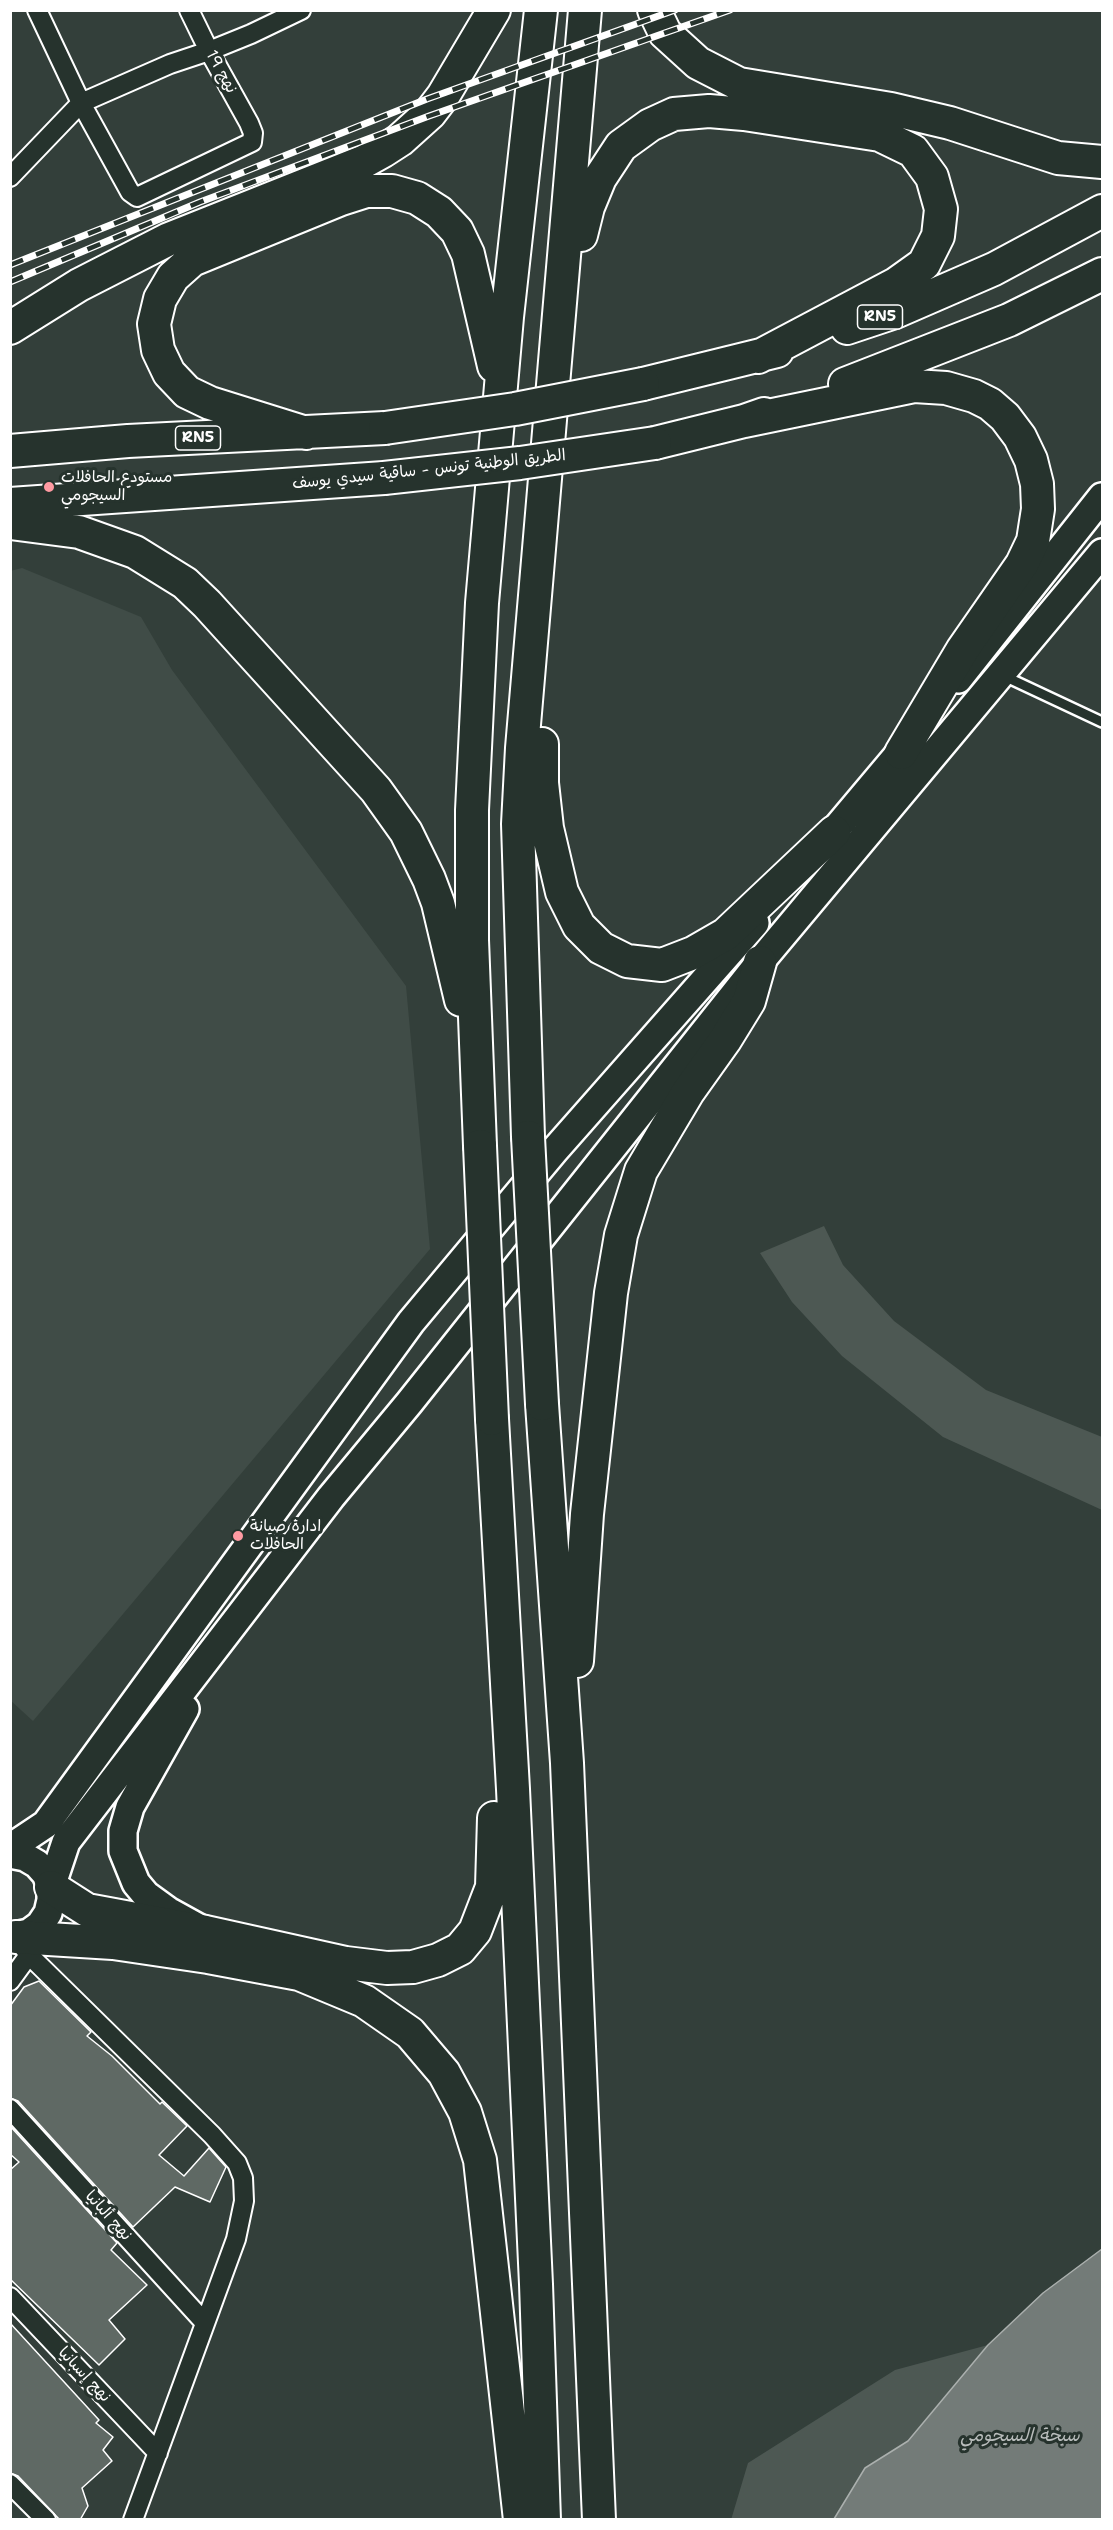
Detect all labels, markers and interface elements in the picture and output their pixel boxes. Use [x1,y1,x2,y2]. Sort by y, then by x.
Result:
street label: نهج 19 [201,47,241,97]
road number: RN5 [858,305,902,329]
road number: RN5 [176,426,220,450]
street label: الطريق الوطنية تونس - ساقية سيدي يوسف [291,446,567,494]
place label: مستودع الحافلات السيجومي [61,468,172,506]
marker: مستودع الحافلات السيجومي [42,480,56,494]
place label: ادارة صيانة الحافلات [250,1517,321,1555]
marker: ادارة صيانة الحافلات [231,1529,245,1543]
street label: نهج ألبانيا [81,2187,135,2245]
street label: نهج إسبانيا [54,2343,114,2407]
water label: سبخة السيجومي [960,2425,1080,2447]

